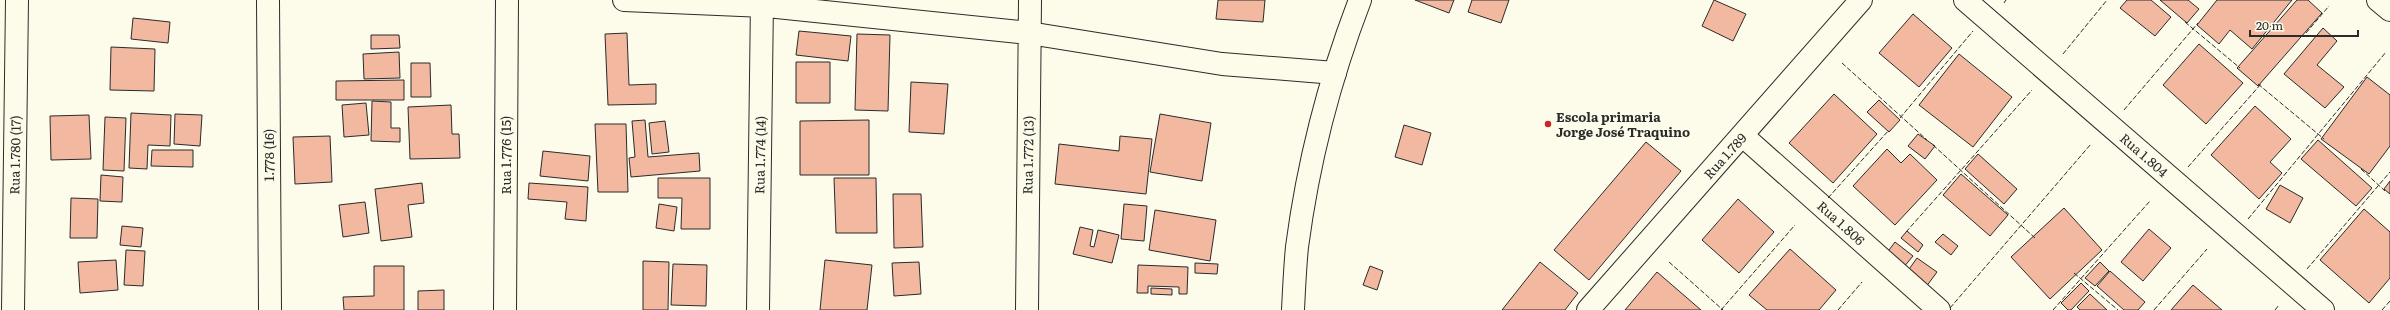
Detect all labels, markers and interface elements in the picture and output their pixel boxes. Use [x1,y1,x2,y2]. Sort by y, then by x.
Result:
scale bar [2250,12,2358,38]
text: 20 m [2256,16,2283,34]
place label: Escola primaria Jorge José Traquino [1556,107,1690,141]
street label: Rua 1.780 (17) [4,115,25,195]
street label: Rua 1.772 (13) [1017,115,1038,195]
street label: Rua 1.776 (15) [496,116,515,194]
street label: Rua 1.774 (14) [749,116,770,194]
marker: Escola primaria Jorge José Traquino [1543,119,1553,129]
street label: Rua 1.789 [1699,128,1751,183]
street label: Rua 1.804 [2116,128,2173,181]
street label: 1.778 (16) [259,129,278,181]
street label: Rua 1.806 [1813,196,1869,249]

